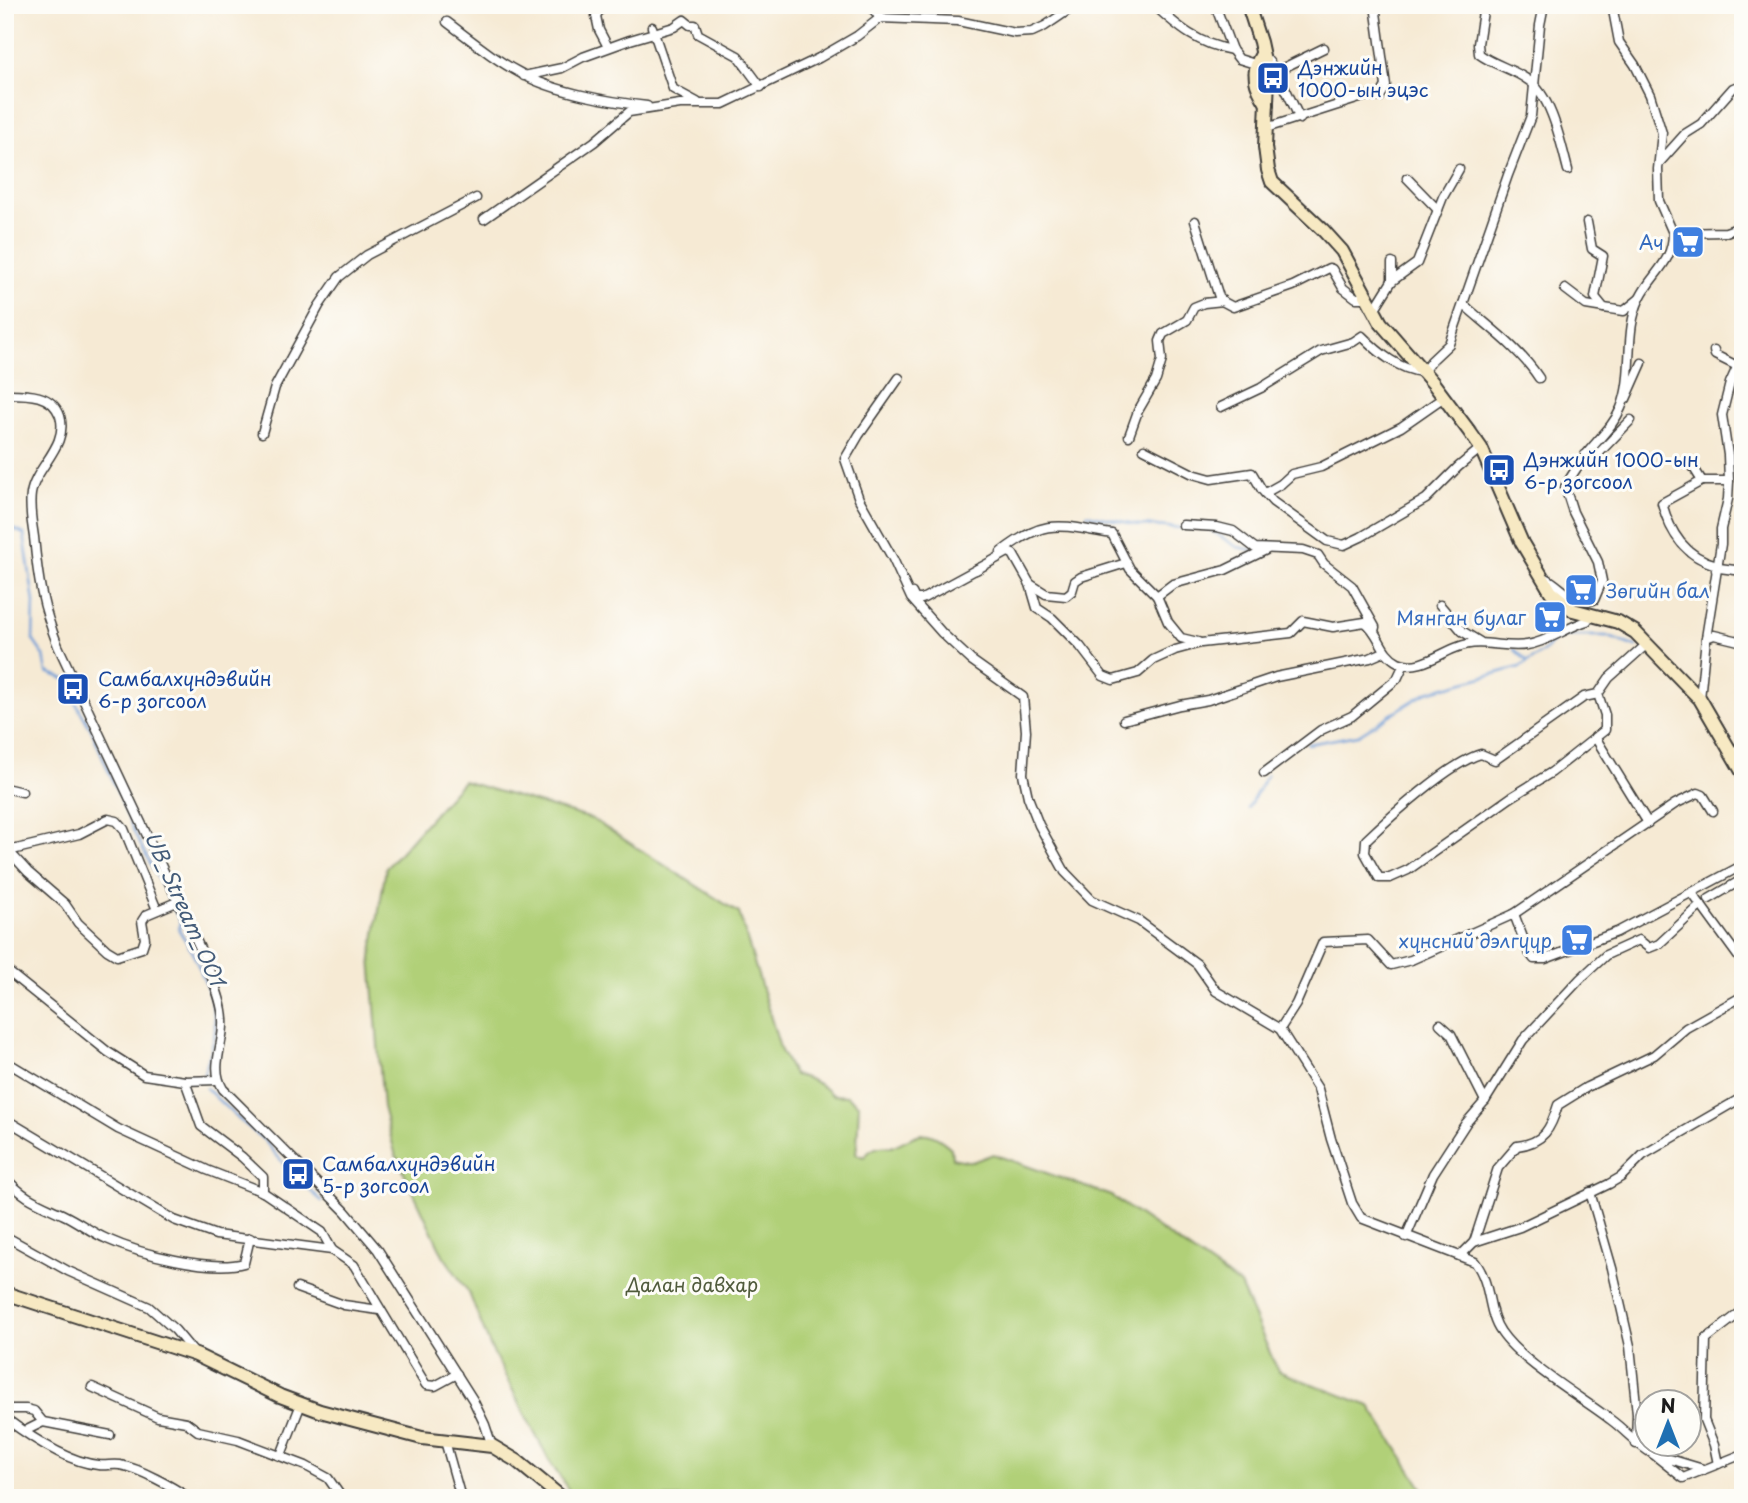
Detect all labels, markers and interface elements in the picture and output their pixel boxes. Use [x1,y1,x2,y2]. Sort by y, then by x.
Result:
place label: Дэнжийн 1000-ын эцэс [1297,53,1429,103]
bus stop icon: Дэнжийн 1000-ын эцэс [1254,59,1292,97]
supermarket icon: Ач [1669,223,1707,261]
place label: Ач [1639,228,1664,256]
place label: Дэнжийн 1000-ын 6-р зогсоол [1523,445,1699,495]
bus stop icon: Дэнжийн 1000-ын 6-р зогсоол [1480,451,1518,489]
supermarket icon: Зөгийн бал [1562,571,1600,609]
place label: Зөгийн бал [1606,576,1710,604]
supermarket icon: Мянган булаг [1531,598,1569,636]
place label: Мянган булаг [1396,603,1527,631]
place label: Самбалхүндэвийн 6-р зогсоол [98,664,272,714]
bus stop icon: Самбалхүндэвийн 6-р зогсоол [54,670,92,708]
water label: UB_Stream_001 [138,826,236,994]
supermarket icon: хүнсний дэлгүүр [1558,921,1596,959]
place label: хүнсний дэлгүүр [1399,926,1552,954]
place label: Самбалхүндэвийн 5-р зогсоол [322,1149,496,1199]
bus stop icon: Самбалхүндэвийн 5-р зогсоол [279,1155,317,1193]
park label: Далан давхар [625,1270,758,1298]
north arrow [1632,1388,1702,1458]
text: N [1660,1391,1676,1419]

